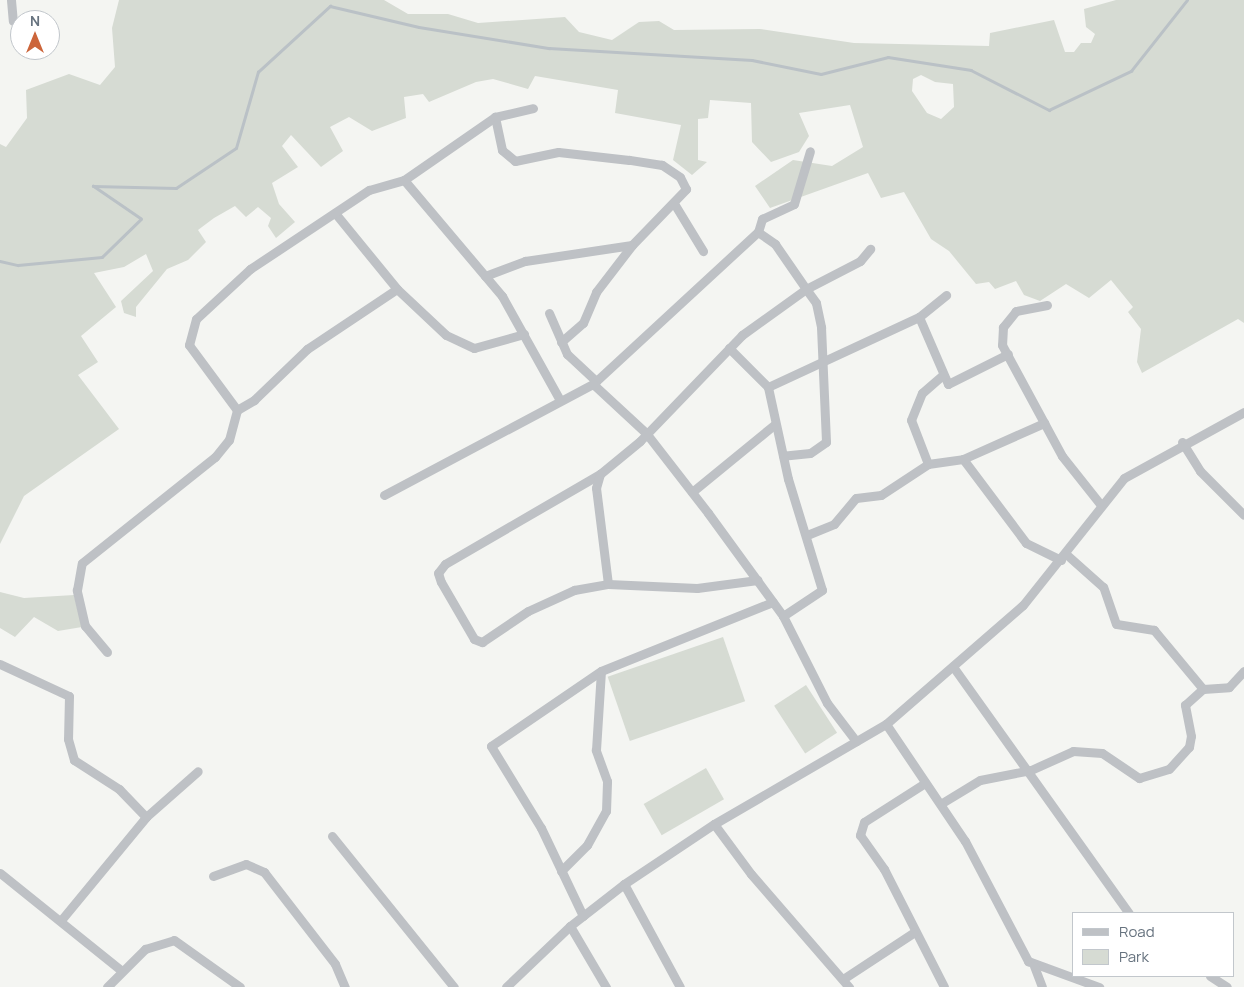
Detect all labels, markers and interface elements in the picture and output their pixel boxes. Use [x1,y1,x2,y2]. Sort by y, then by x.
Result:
north arrow [10,10,60,60]
text: N [30,11,40,30]
legend [1072,912,1234,977]
text: Road [1119,921,1155,942]
text: Park [1119,946,1149,967]

